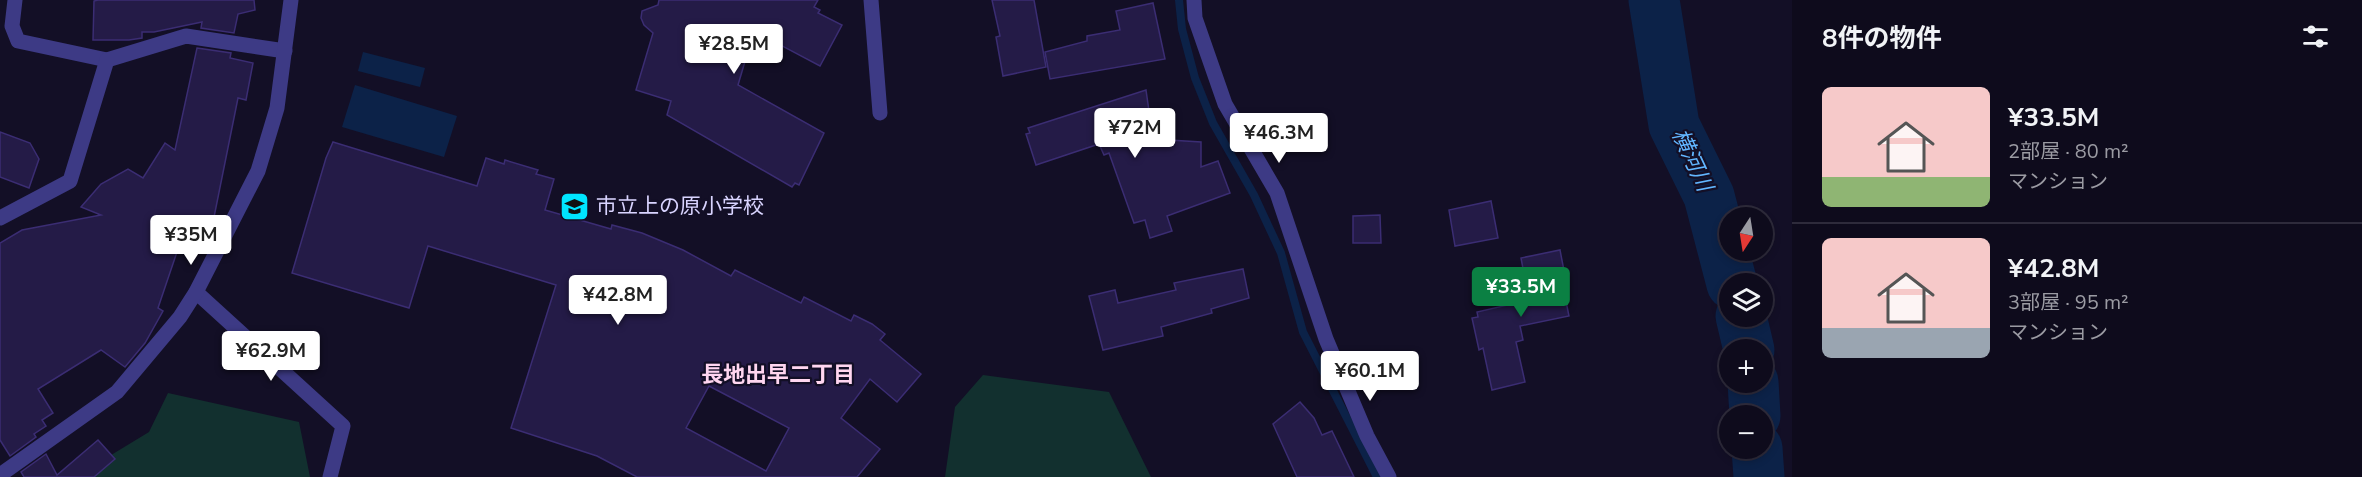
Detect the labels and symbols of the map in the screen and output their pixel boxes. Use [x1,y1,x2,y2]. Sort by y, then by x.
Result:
pin: ¥28.5M [685,24,783,75]
pin: ¥72M [1099,108,1171,159]
pin: ¥46.3M [1230,113,1328,164]
water label: 横河川 [1664,124,1720,198]
school or university icon: 市立上の原小学校 [559,190,591,222]
place label: 市立上の原小学校 [596,192,764,220]
north arrow [1719,207,1773,261]
pin: ¥35M [155,215,227,266]
pin: ¥33.5M [1472,267,1570,318]
pin: ¥42.8M [569,275,667,326]
pin: ¥62.9M [222,331,320,382]
pin: ¥60.1M [1321,351,1419,402]
district label: 長地出早二丁目 [701,360,855,390]

